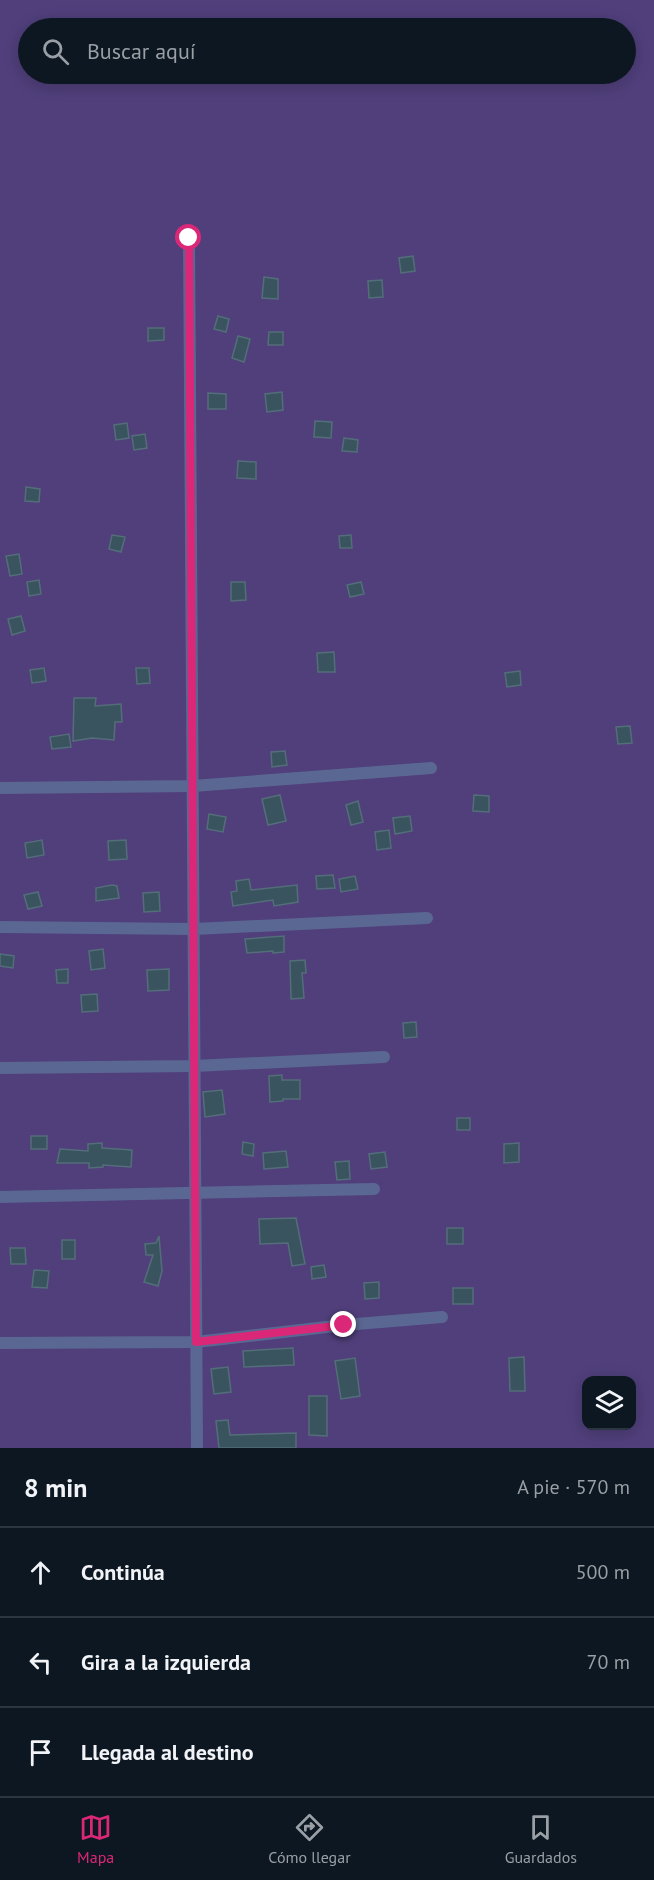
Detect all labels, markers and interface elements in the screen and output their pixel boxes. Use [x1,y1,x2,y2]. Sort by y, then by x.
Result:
search box [18,18,636,84]
icon: search [39,35,72,68]
text: Buscar aquí [87,37,196,65]
route start [175,224,201,250]
route end [330,1311,356,1337]
map controls [582,1376,636,1430]
button: layers [582,1376,636,1430]
text: 8 min [24,1471,87,1504]
text: A pie · 570 m [517,1474,630,1500]
icon: ahead [24,1556,57,1589]
text: Continúa [81,1558,165,1586]
text: 500 m [576,1559,630,1585]
icon: left [24,1646,57,1679]
text: Gira a la izquierda [81,1648,251,1676]
text: 70 m [587,1649,630,1675]
icon: arrive [24,1736,57,1769]
text: Llegada al destino [81,1738,254,1766]
tab: Mapa [77,1811,114,1867]
tab: Cómo llegar [268,1811,351,1867]
tab: Guardados [505,1811,577,1867]

